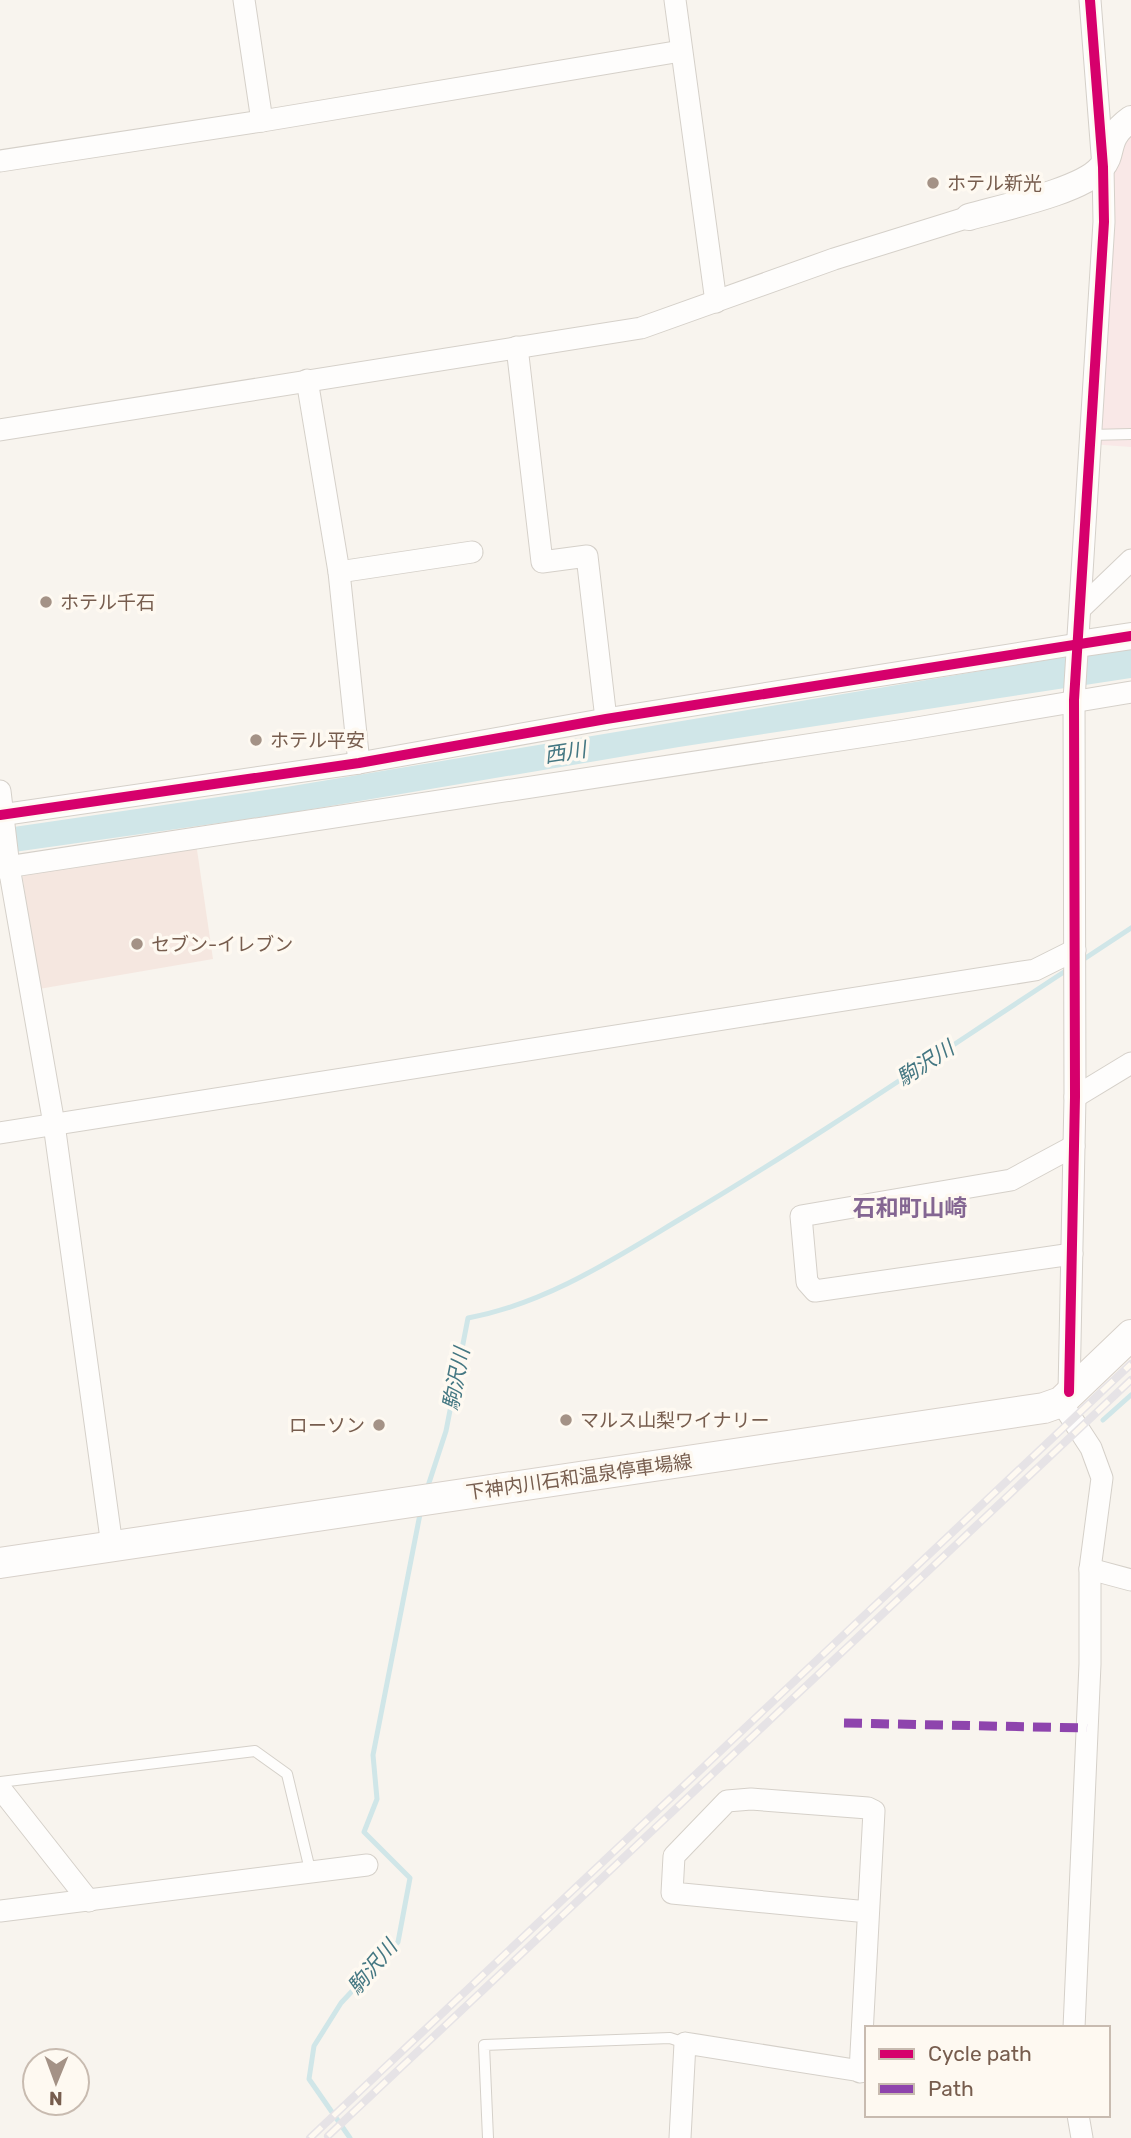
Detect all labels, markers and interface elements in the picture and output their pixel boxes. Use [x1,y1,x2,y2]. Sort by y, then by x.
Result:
place label: ホテル新光 [947,172,1042,195]
marker: ホテル新光 [925,175,941,191]
place label: ホテル千石 [60,591,155,614]
marker: ホテル千石 [38,594,54,610]
place label: ホテル平安 [270,729,365,752]
marker: ホテル平安 [248,732,264,748]
water label: 西川 [542,736,590,768]
place label: セブン-イレブン [151,933,293,956]
marker: セブン-イレブン [129,936,145,952]
water label: 駒沢川 [892,1034,960,1091]
district label: 石和町山崎 [853,1194,968,1222]
water label: 駒沢川 [438,1344,475,1412]
place label: マルス山梨ワイナリー [580,1409,770,1432]
marker: マルス山梨ワイナリー [558,1412,574,1428]
place label: ローソン [289,1414,365,1437]
marker: ローソン [371,1417,387,1433]
street label: 下神内川石和温泉停車場線 [465,1450,693,1504]
water label: 駒沢川 [342,1933,403,1999]
legend [865,2026,1110,2117]
text: Cycle path [928,2041,1032,2066]
north arrow [21,2047,91,2117]
text: Path [928,2076,974,2101]
text: N [49,2087,63,2110]

